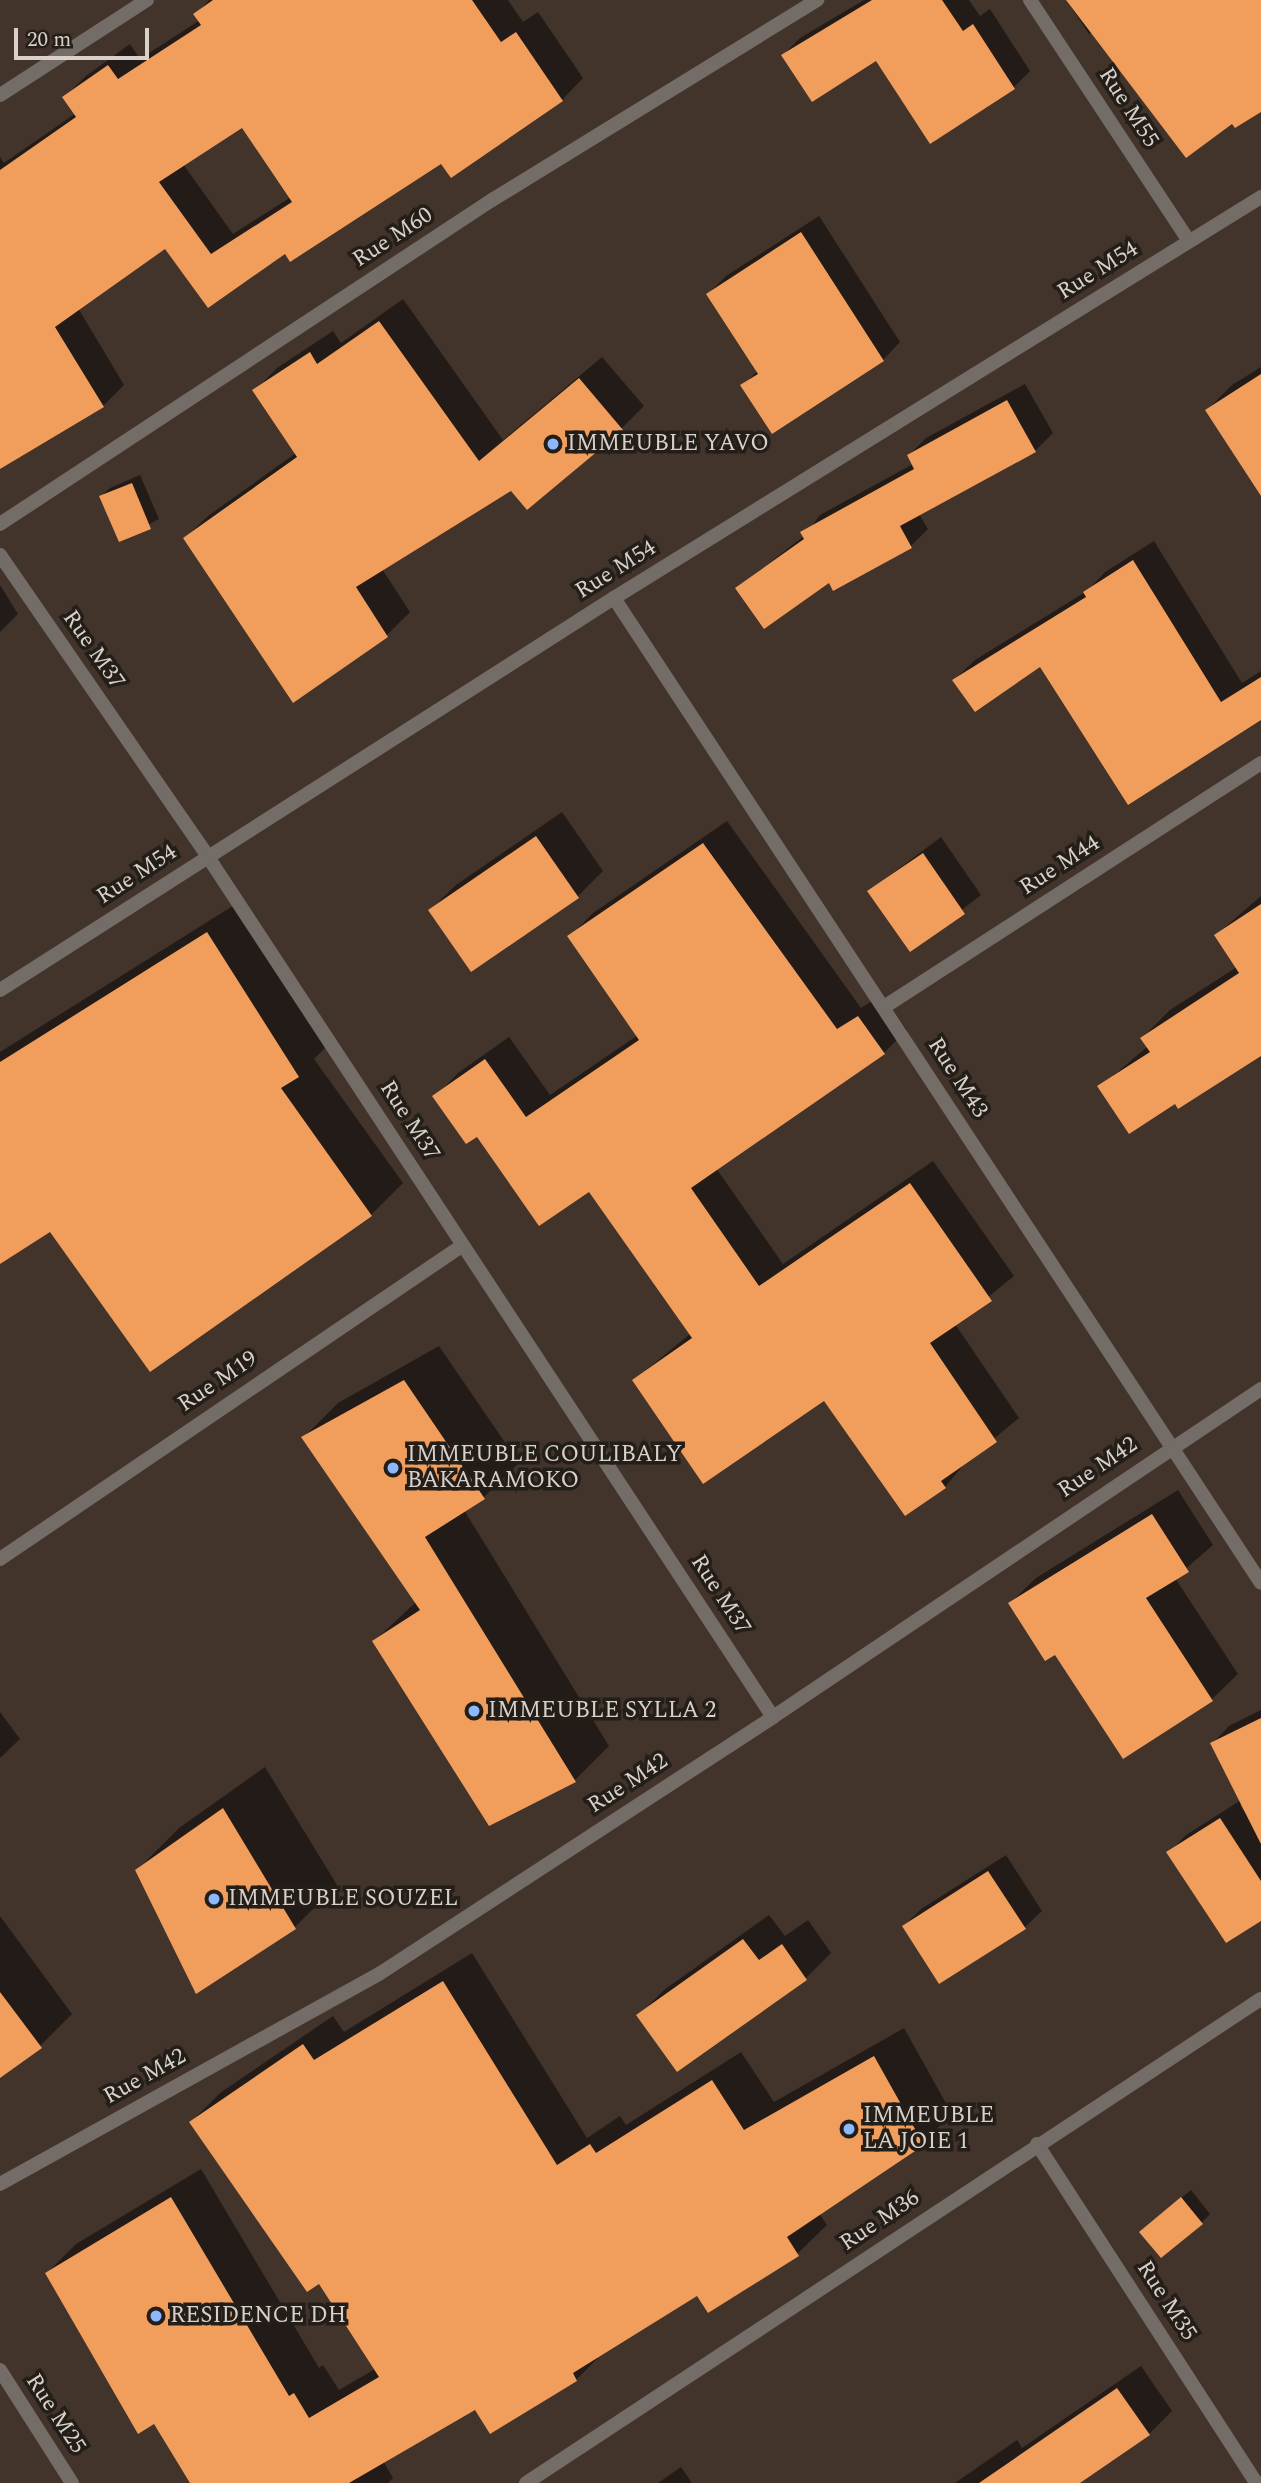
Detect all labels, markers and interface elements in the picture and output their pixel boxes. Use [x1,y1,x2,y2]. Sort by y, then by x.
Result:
scale bar [18,14,152,58]
text: 20 m [27,24,71,56]
street label: Rue M55 [1092,63,1164,153]
street label: Rue M60 [348,202,438,274]
street label: Rue M54 [1053,235,1143,307]
place label: IMMEUBLE YAVO [567,430,769,458]
marker: IMMEUBLE YAVO [545,436,561,452]
street label: Rue M54 [571,534,661,606]
street label: Rue M37 [56,605,130,695]
street label: Rue M44 [1015,830,1105,902]
street label: Rue M54 [92,839,182,911]
street label: Rue M43 [921,1033,993,1123]
street label: Rue M37 [373,1076,445,1166]
street label: Rue M19 [173,1345,263,1419]
street label: Rue M42 [1053,1431,1143,1505]
place label: IMMEUBLE COULIBALY BAKARAMOKO [407,1441,682,1495]
marker: IMMEUBLE COULIBALY BAKARAMOKO [385,1460,401,1476]
street label: Rue M37 [684,1550,756,1640]
place label: IMMEUBLE SYLLA 2 [488,1697,716,1725]
marker: IMMEUBLE SYLLA 2 [466,1703,482,1719]
street label: Rue M42 [583,1748,673,1820]
place label: IMMEUBLE SOUZEL [228,1885,458,1913]
marker: IMMEUBLE SOUZEL [206,1891,222,1907]
street label: Rue M42 [99,2043,191,2111]
place label: IMMEUBLE LA JOIE 1 [863,2102,994,2156]
marker: IMMEUBLE LA JOIE 1 [841,2121,857,2137]
street label: Rue M36 [835,2184,925,2258]
street label: Rue M35 [1130,2256,1202,2346]
place label: RESIDENCE DH [170,2302,346,2330]
marker: RESIDENCE DH [148,2308,164,2324]
street label: Rue M25 [19,2369,91,2459]

